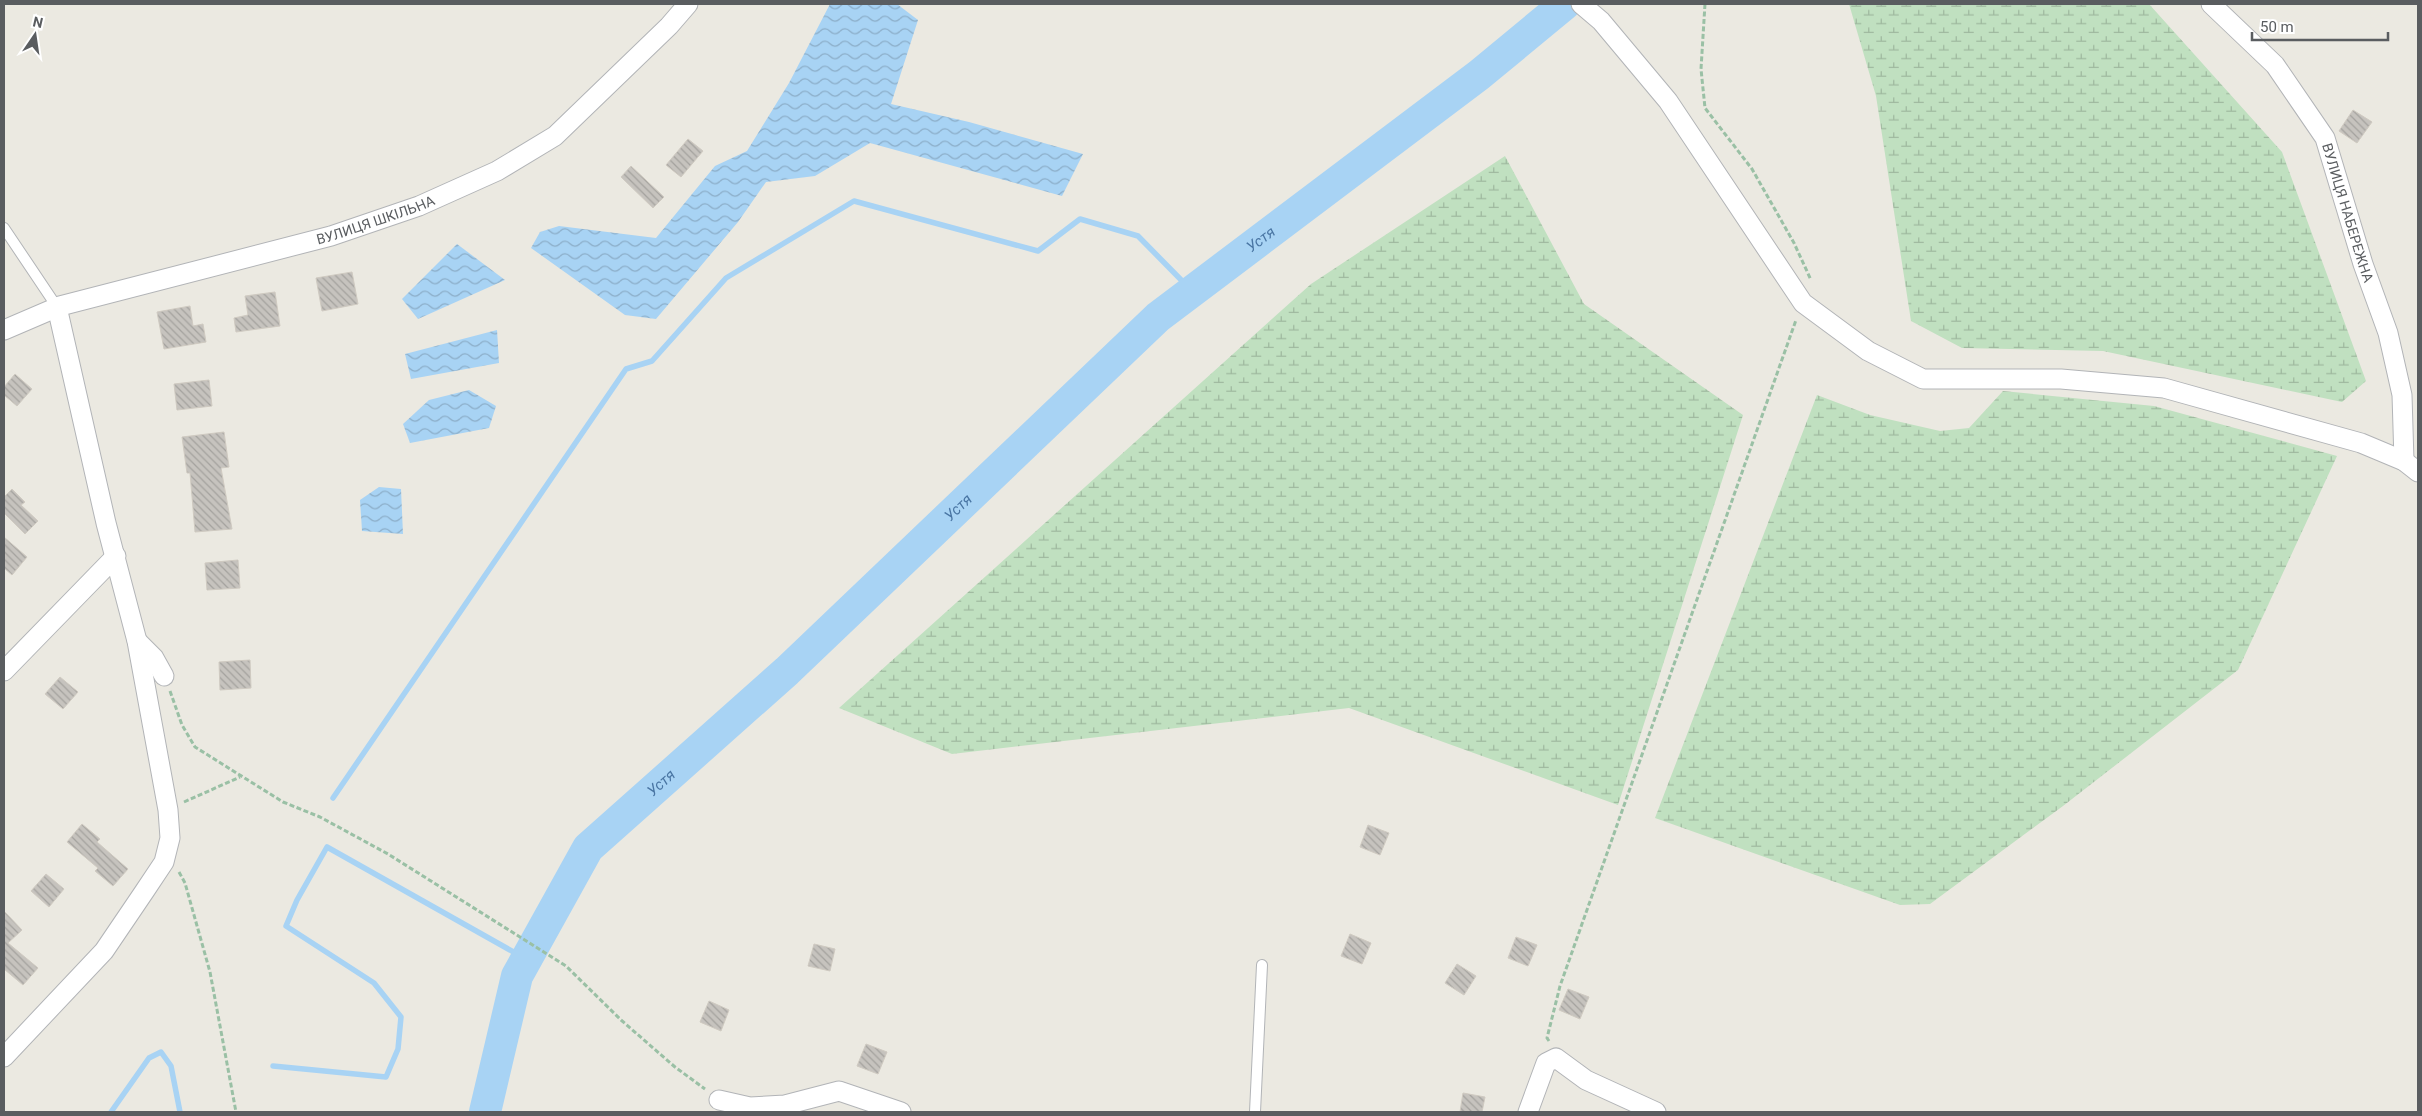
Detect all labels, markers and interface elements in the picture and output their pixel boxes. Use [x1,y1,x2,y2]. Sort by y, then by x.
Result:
north arrow [10,10,60,60]
scale bar [2252,10,2388,42]
text: N [31,13,45,31]
text: 50 m [2260,18,2294,36]
street label: ВУЛИЦЯ НАБЕРЕЖНА [2319,141,2377,284]
street label: ВУЛИЦЯ ШКІЛЬНА [315,192,437,247]
water label: Устя [1243,223,1279,256]
water label: Устя [941,490,976,525]
water label: Устя [643,766,679,800]

